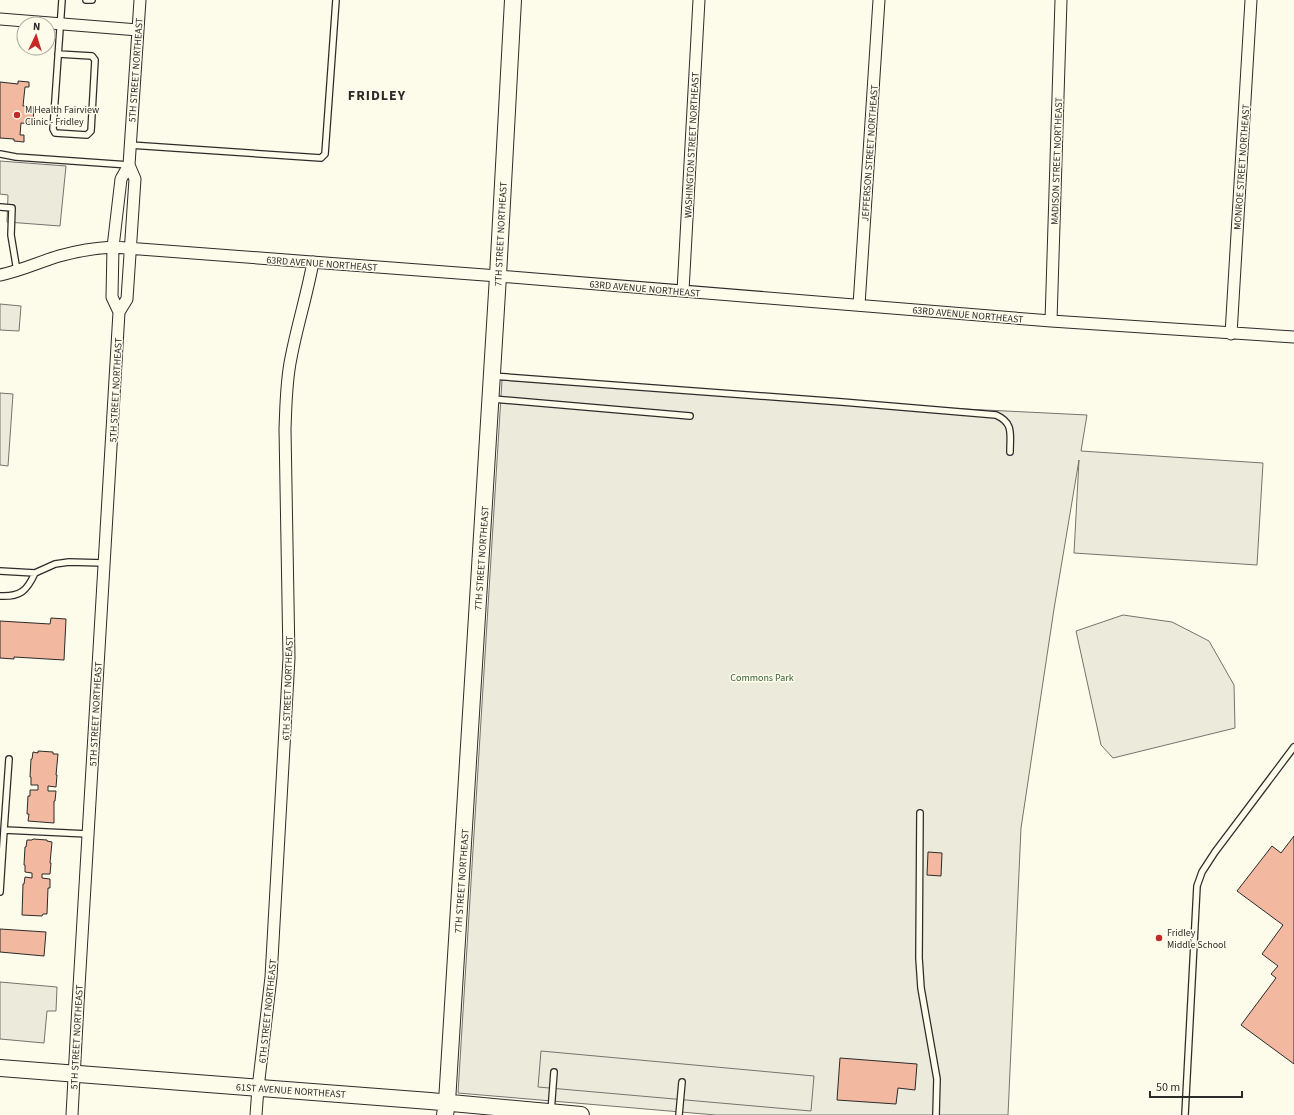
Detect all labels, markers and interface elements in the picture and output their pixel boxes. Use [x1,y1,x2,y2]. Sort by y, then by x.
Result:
north arrow [16,16,56,56]
street label: 5TH STREET NORTHEAST [125,17,147,123]
text: N [32,19,41,34]
street label: WASHINGTON STREET NORTHEAST [681,71,703,218]
street label: JEFFERSON STREET NORTHEAST [858,84,882,222]
district label: FRIDLEY [348,86,406,106]
street label: MADISON STREET NORTHEAST [1048,96,1066,225]
place label: M Health Fairview Clinic - Fridley [25,103,99,129]
street label: MONROE STREET NORTHEAST [1231,103,1253,230]
marker: M Health Fairview Clinic - Fridley [12,110,22,120]
street label: 7TH STREET NORTHEAST [491,181,511,287]
street label: 63RD AVENUE NORTHEAST [266,253,379,275]
street label: 63RD AVENUE NORTHEAST [589,277,702,301]
street label: 63RD AVENUE NORTHEAST [912,303,1025,327]
street label: 5TH STREET NORTHEAST [106,337,126,443]
street label: 7TH STREET NORTHEAST [471,505,493,611]
street label: 6TH STREET NORTHEAST [279,635,297,741]
street label: 5TH STREET NORTHEAST [86,661,106,767]
park label: Commons Park [730,671,794,685]
street label: 7TH STREET NORTHEAST [451,828,473,934]
place label: Fridley Middle School [1167,926,1227,952]
marker: Fridley Middle School [1154,933,1164,943]
street label: 6TH STREET NORTHEAST [256,958,280,1064]
street label: 5TH STREET NORTHEAST [67,984,87,1090]
scale bar [1150,1073,1242,1099]
text: 50 m [1156,1079,1180,1096]
street label: 61ST AVENUE NORTHEAST [236,1080,347,1102]

